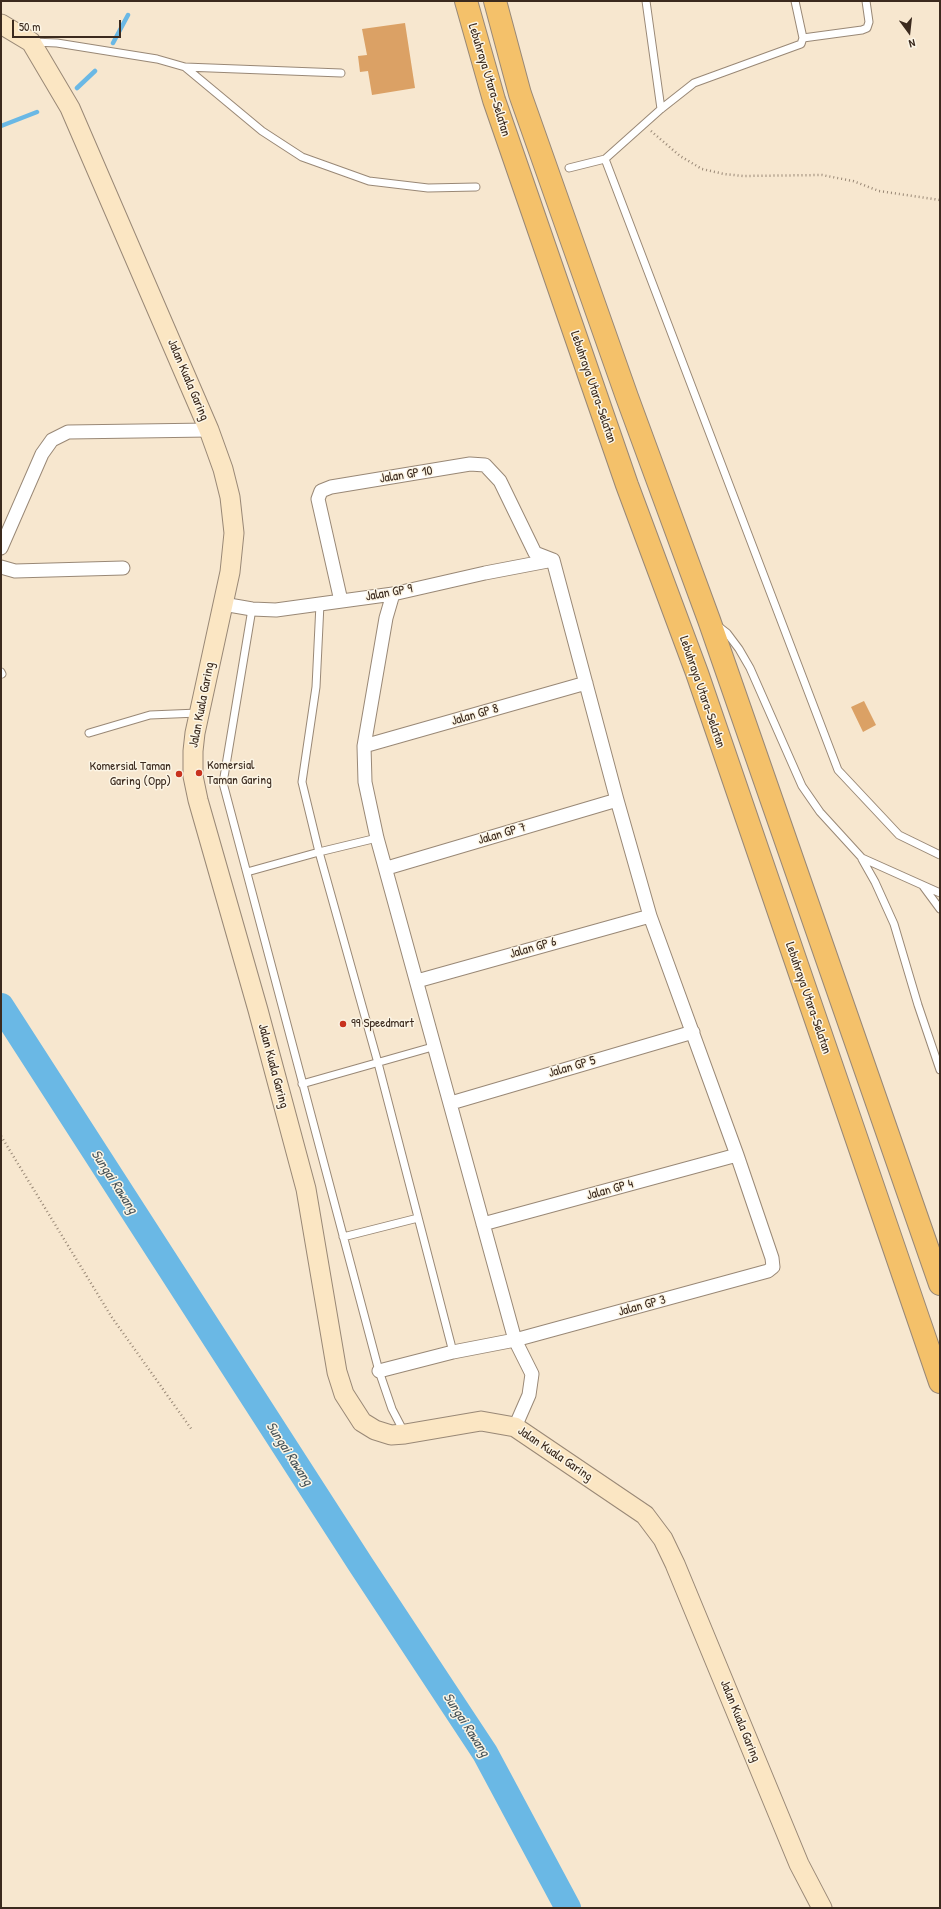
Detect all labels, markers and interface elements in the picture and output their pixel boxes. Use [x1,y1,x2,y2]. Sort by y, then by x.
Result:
scale bar [14,12,123,38]
north arrow [889,12,929,52]
text: 50 m [19,18,40,35]
street label: Lebuhraya Utara–Selatan [464,22,514,138]
text: N [907,36,917,51]
street label: Lebuhraya Utara–Selatan [567,329,619,445]
street label: Jalan Kuala Garing [164,337,212,423]
street label: Jalan GP 10 [378,463,434,487]
street label: Jalan GP 9 [364,581,414,605]
street label: Lebuhraya Utara–Selatan [676,634,728,750]
street label: Jalan Kuala Garing [186,661,218,749]
street label: Jalan GP 8 [450,701,500,729]
place label: Komersial Taman Garing [207,758,272,789]
place label: Komersial Taman Garing (Opp) [89,759,171,790]
marker: Komersial Taman Garing [194,768,204,778]
marker: Komersial Taman Garing (Opp) [174,769,184,779]
street label: Jalan GP 7 [476,820,528,848]
street label: Jalan GP 6 [508,934,558,962]
street label: Lebuhraya Utara–Selatan [782,940,834,1056]
place label: 99 Speedmart [351,1016,414,1032]
marker: 99 Speedmart [338,1019,348,1029]
street label: Jalan Kuala Garing [254,1022,292,1110]
street label: Jalan GP 5 [547,1053,597,1081]
water label: Sungai Rawang [87,1147,141,1217]
street label: Jalan GP 4 [585,1176,635,1204]
street label: Jalan GP 3 [616,1292,668,1320]
water label: Sungai Rawang [262,1419,316,1489]
street label: Jalan Kuala Garing [515,1423,595,1485]
street label: Jalan Kuala Garing [716,1678,764,1764]
water label: Sungai Rawang [439,1690,493,1760]

